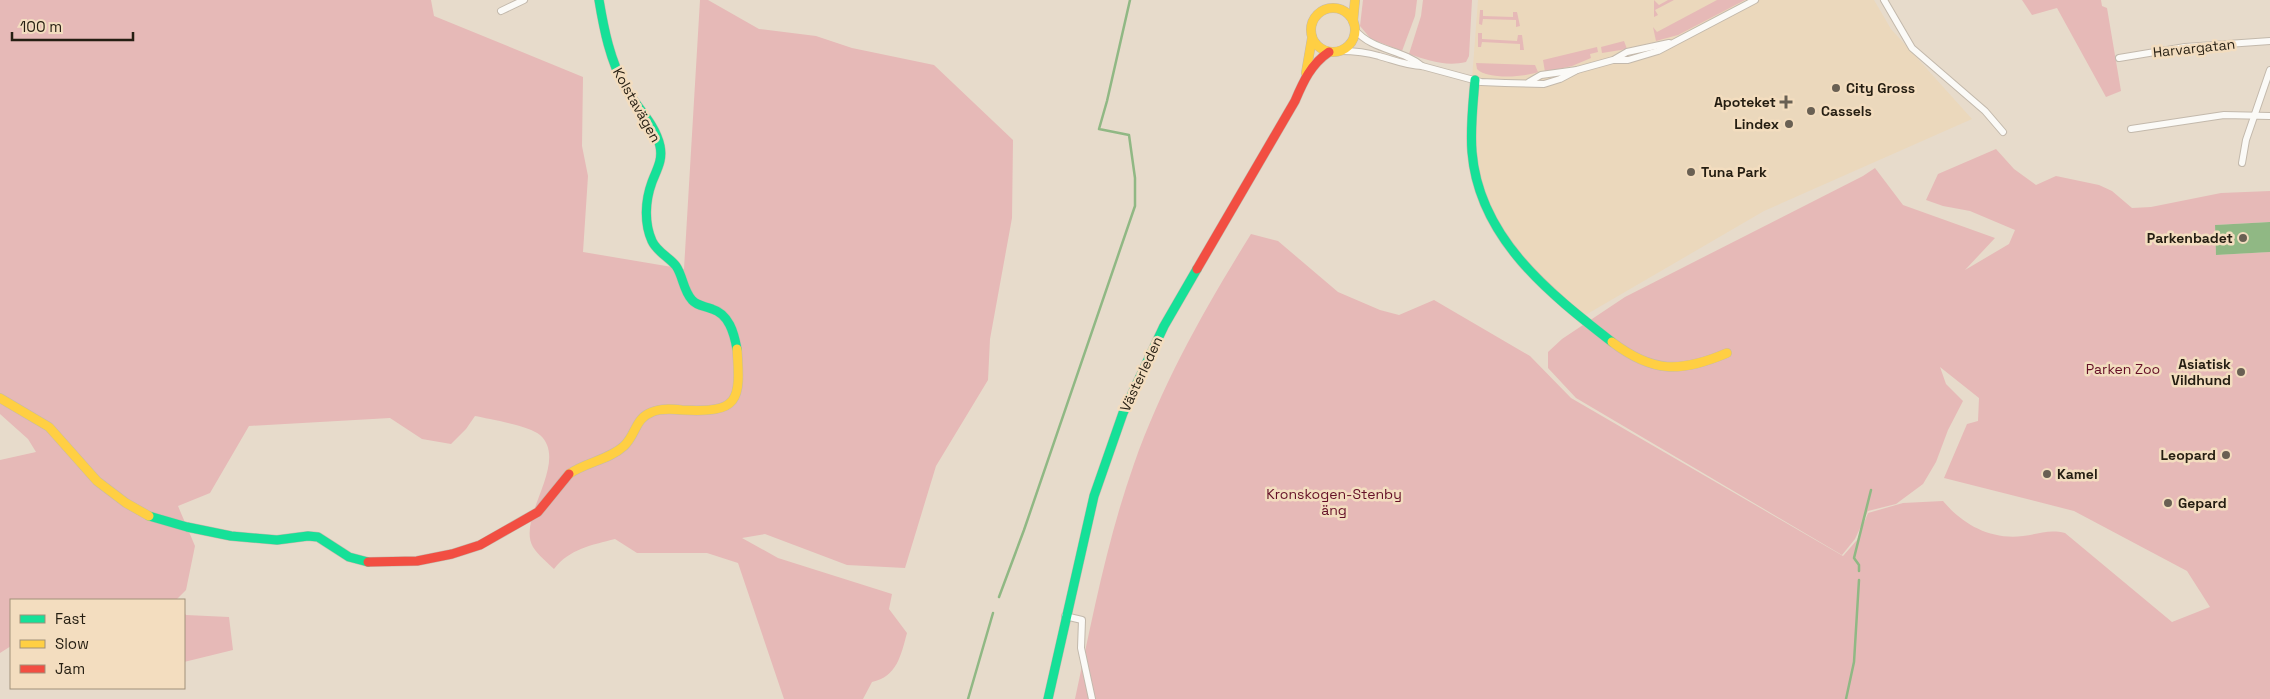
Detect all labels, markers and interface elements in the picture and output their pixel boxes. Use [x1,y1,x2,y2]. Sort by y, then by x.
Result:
scale bar [12,10,134,42]
text: 100 m [20,17,62,36]
street label: Harvargatan [2152,35,2236,61]
street label: Kolstavägen [609,64,665,146]
place label: City Gross [1846,79,1915,97]
marker: City Gross [1830,82,1842,94]
place label: Apoteket [1714,93,1776,111]
marker: Apoteket [1780,96,1792,108]
place label: Cassels [1821,102,1872,120]
marker: Cassels [1805,105,1817,117]
place label: Lindex [1734,115,1779,133]
marker: Lindex [1783,118,1795,130]
place label: Tuna Park [1701,163,1767,181]
marker: Tuna Park [1685,166,1697,178]
place label: Parkenbadet [2147,229,2233,247]
marker: Parkenbadet [2237,232,2249,244]
street label: Västerleden [1116,334,1166,414]
place label: Asiatisk Vildhund [2171,355,2231,389]
park label: Parken Zoo [2086,360,2160,378]
marker: Asiatisk Vildhund [2235,366,2247,378]
place label: Leopard [2161,446,2216,464]
marker: Leopard [2220,449,2232,461]
place label: Kamel [2057,465,2098,483]
marker: Kamel [2041,468,2053,480]
park label: Kronskogen-Stenby äng [1266,485,1402,519]
place label: Gepard [2178,494,2227,512]
marker: Gepard [2162,497,2174,509]
legend [10,599,185,689]
text: Fast [55,609,86,628]
text: Slow [55,634,89,653]
text: Jam [55,659,85,678]

